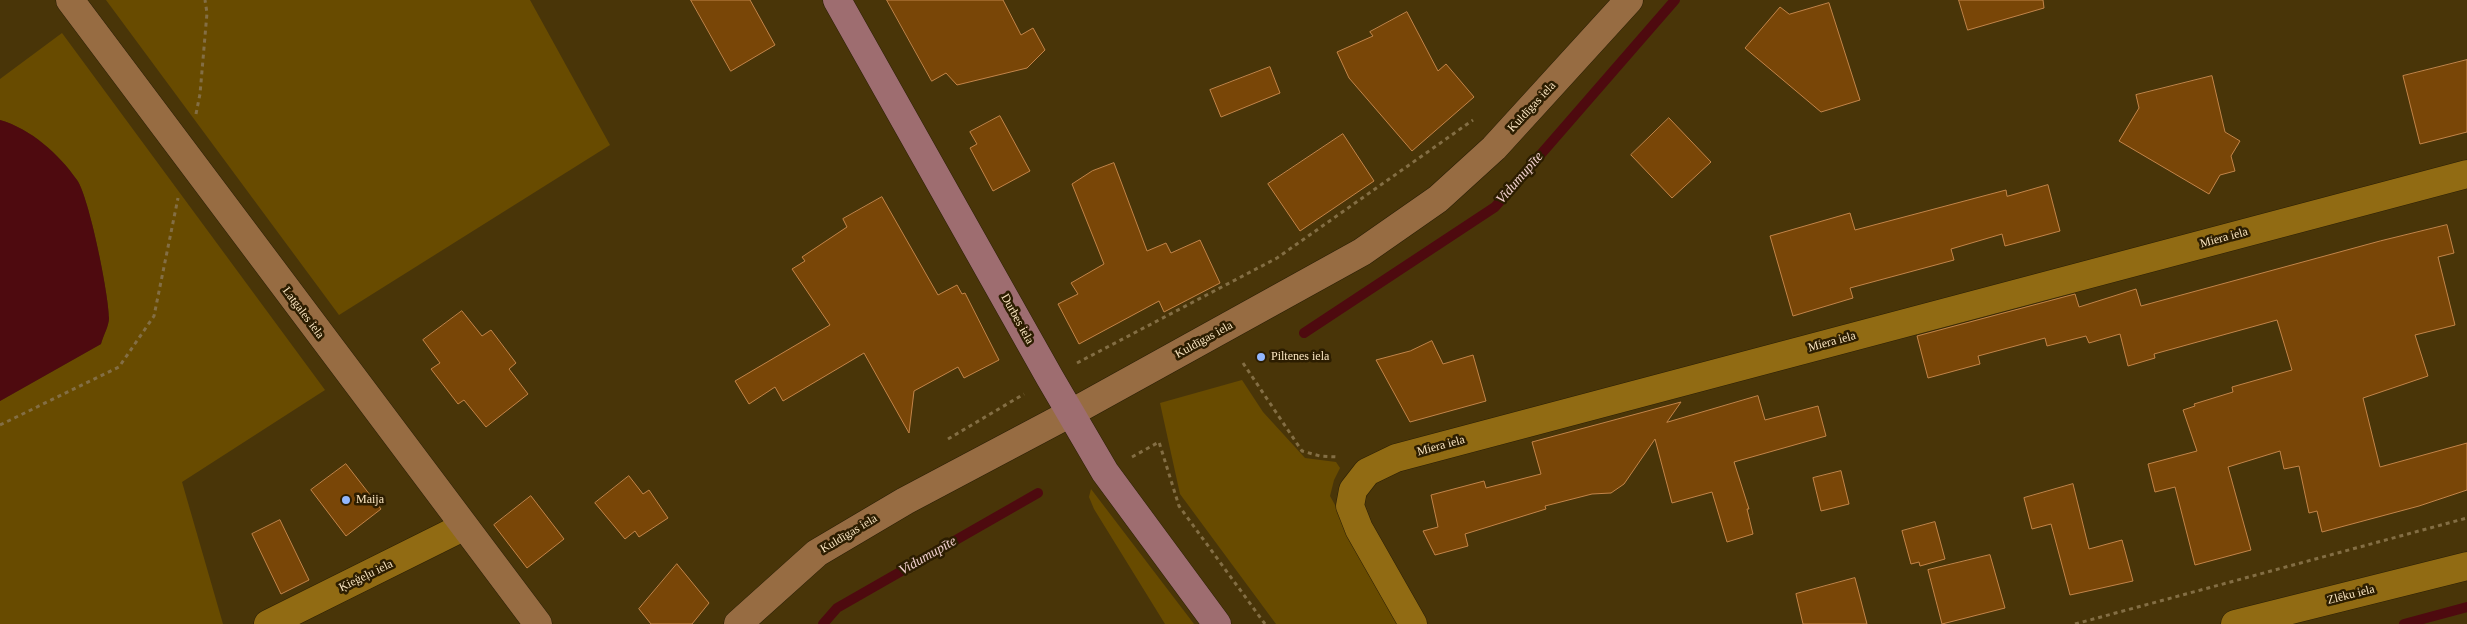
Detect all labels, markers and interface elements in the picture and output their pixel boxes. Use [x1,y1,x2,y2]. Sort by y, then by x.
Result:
street label: Kuldīgas iela [1505,79,1559,135]
water label: Vidumupīte [1493,149,1547,207]
street label: Miera iela [2198,225,2250,251]
street label: Latgales iela [279,284,327,342]
street label: Durbes iela [997,291,1037,347]
street label: Kuldīgas iela [1173,318,1235,362]
street label: Miera iela [1806,329,1858,355]
place label: Piltenes iela [1271,350,1329,364]
marker: Piltenes iela [1255,351,1267,363]
street label: Miera iela [1415,433,1467,459]
place label: Maija [356,493,384,507]
marker: Maija [340,494,352,506]
street label: Kuldīgas iela [818,511,880,557]
water label: Vidumupīte [896,533,960,579]
street label: Ķieģeļu iela [337,557,395,595]
street label: Zlēku iela [2326,582,2376,608]

